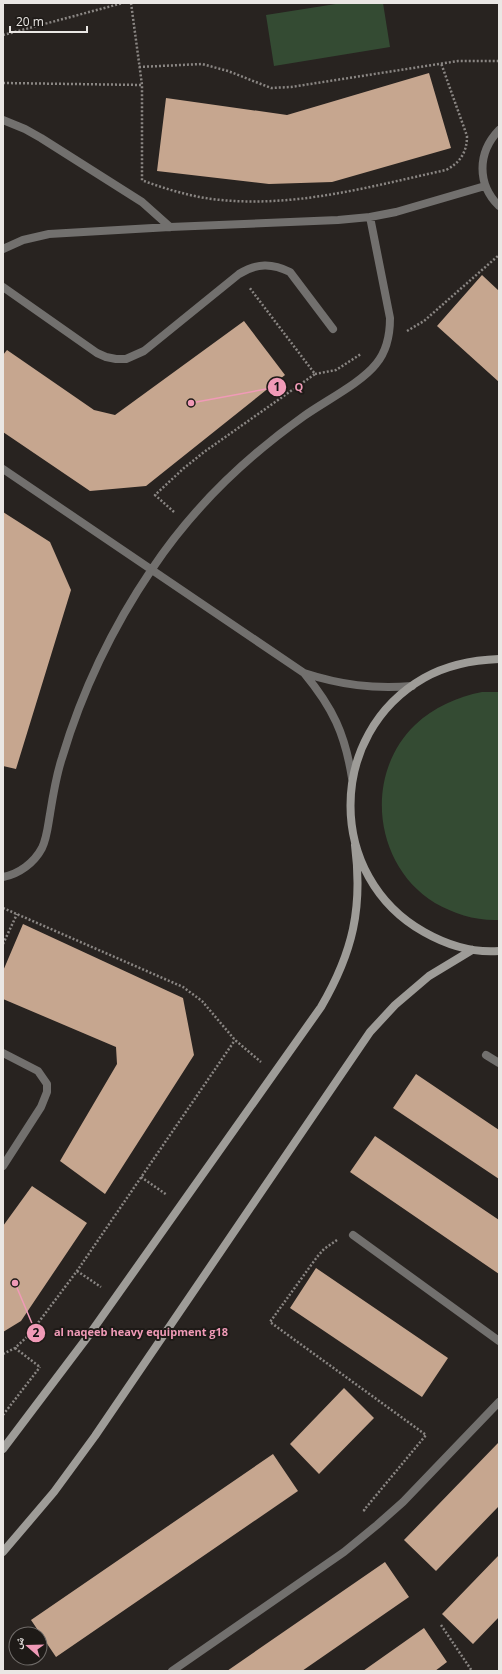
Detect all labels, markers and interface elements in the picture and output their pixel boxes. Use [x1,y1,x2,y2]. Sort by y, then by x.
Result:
scale bar [10,8,87,34]
text: 20 m [16,13,44,30]
callout: Q [267,375,311,398]
text: 1 [274,378,280,395]
text: Q [295,379,304,394]
callout: al naqeeb heavy equipment g18 [26,1321,236,1344]
text: 2 [33,1324,40,1341]
text: al naqeeb heavy equipment g18 [54,1324,228,1339]
north arrow [8,1626,48,1666]
text: ش [9,1634,28,1651]

